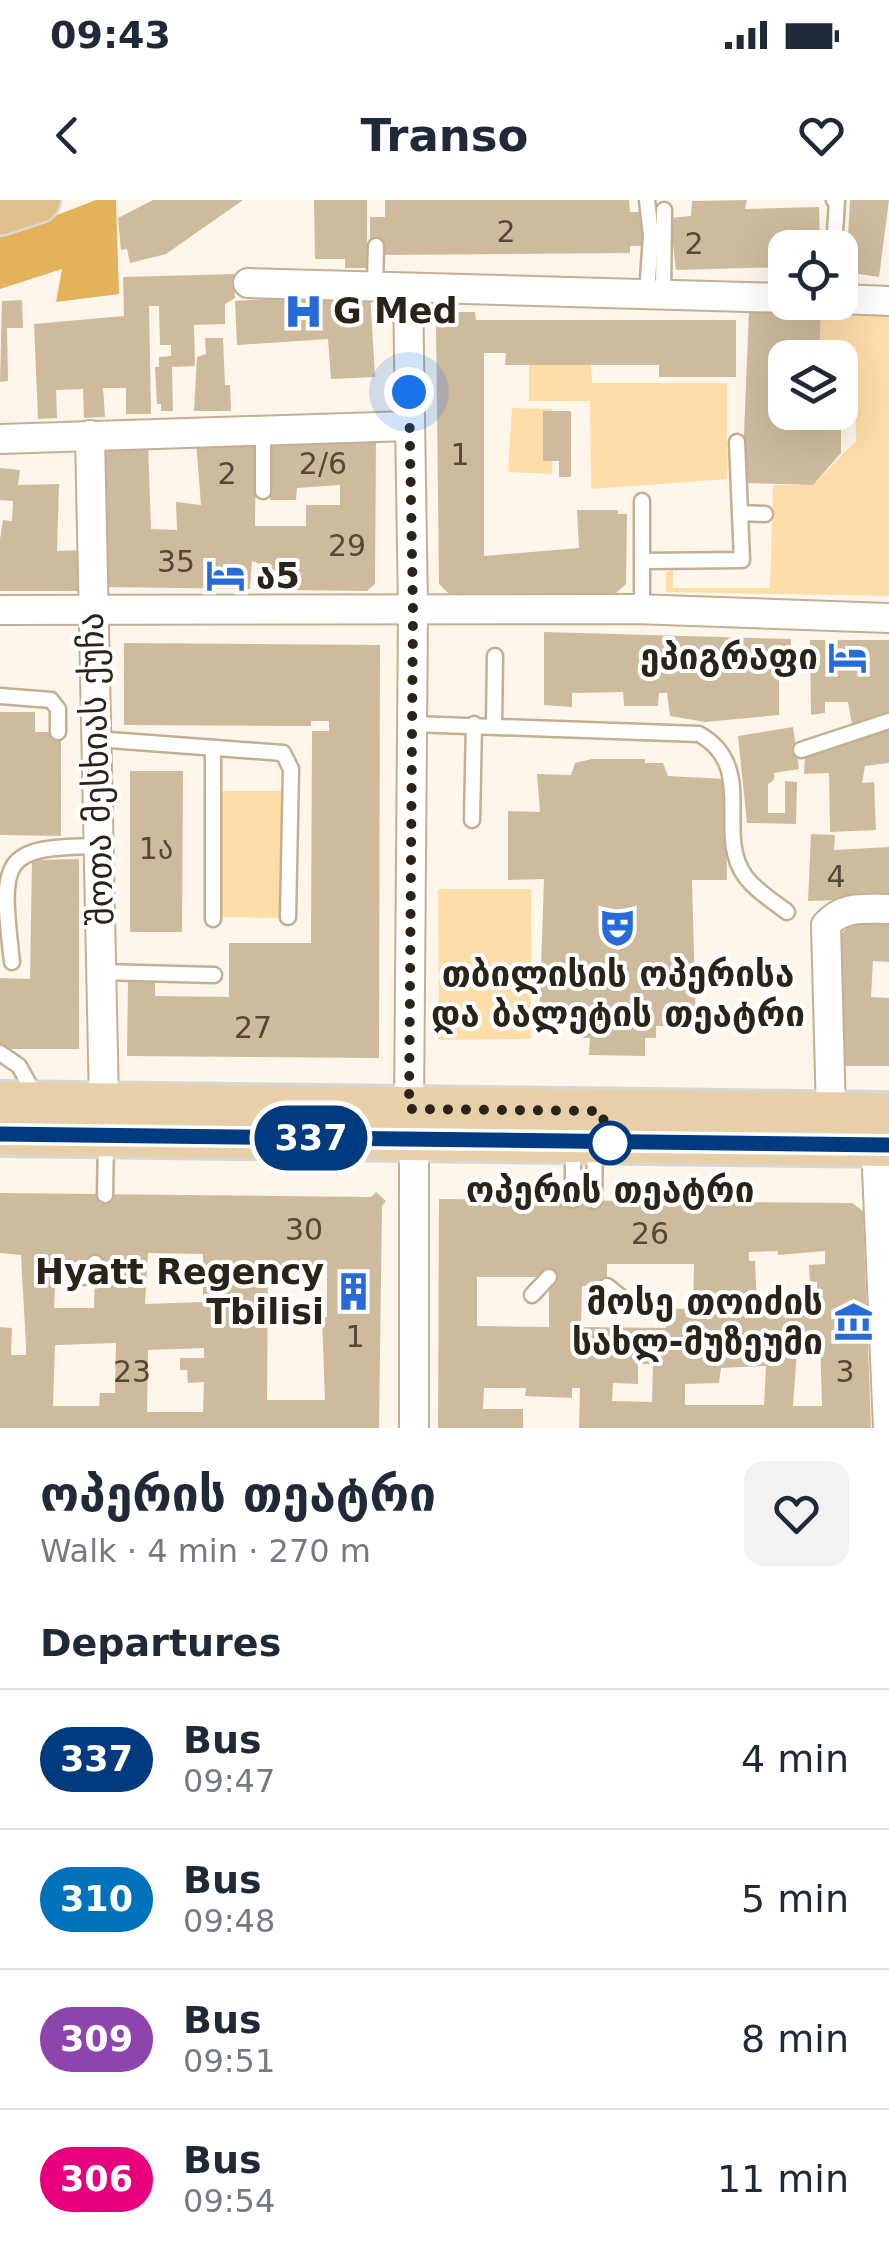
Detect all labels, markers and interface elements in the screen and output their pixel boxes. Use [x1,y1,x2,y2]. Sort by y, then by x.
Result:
text: 09:43 [50,13,171,57]
icon: back [40,108,95,163]
icon: heart [794,108,849,163]
text: Transo [360,109,529,162]
house number: 2 [496,214,516,249]
house number: 2 [684,226,704,261]
map controls [768,230,858,430]
button: locate [768,230,858,320]
hospital icon: G Med [282,290,324,332]
place label: G Med [333,291,458,331]
button: layers [768,340,858,430]
your location [384,367,434,417]
house number: 1 [450,437,470,472]
house number: 2/6 [299,446,347,481]
house number: 2 [217,456,237,491]
house number: 29 [328,528,366,563]
house number: 35 [157,544,195,579]
hotel icon: ა5 [205,555,247,597]
place label: ა5 [256,556,300,596]
street label: შოთა მესხიას ქუჩა [71,612,121,926]
hotel icon: ეპიგრაფი [827,636,869,678]
place label: ეპიგრაფი [640,637,818,677]
house number: 1ა [139,831,173,866]
house number: 4 [826,859,846,894]
theatre icon: თბილისის ოპერისა და ბალეტის თეატრი [597,906,639,948]
place label: თბილისის ოპერისა და ბალეტის თეატრი [431,954,805,1034]
house number: 27 [234,1010,272,1045]
line badge: 337 [254,1106,368,1170]
text: 337 [274,1118,348,1158]
marker: ოპერის თეატრი [589,1122,631,1164]
place label: ოპერის თეატრი [466,1170,754,1210]
house number: 30 [285,1212,323,1247]
house number: 26 [631,1216,669,1251]
place label: Hyatt Regency Tbilisi [35,1252,324,1332]
building icon: Hyatt Regency Tbilisi [333,1271,375,1313]
place label: მოსე თოიძის სახლ-მუზეუმი [572,1282,823,1362]
museum icon: მოსე თოიძის სახლ-მუზეუმი [832,1301,874,1343]
house number: 1 [345,1319,365,1354]
house number: 23 [113,1354,151,1389]
house number: 3 [835,1354,855,1389]
button: heart [744,1461,849,1566]
text: ოპერის თეატრი [40,1466,436,1522]
text: Walk · 4 min · 270 m [40,1532,371,1570]
text: Departures [40,1621,281,1665]
text: Bus [183,1718,262,1762]
text: 4 min [741,1737,849,1781]
text: 337 [60,1739,133,1779]
text: 09:47 [183,1762,275,1800]
text: Bus [183,1858,262,1902]
text: 5 min [741,1877,849,1921]
text: 310 [60,1879,133,1919]
text: 09:48 [183,1902,275,1940]
text: Bus [183,1998,262,2042]
text: 8 min [741,2017,849,2061]
text: 309 [60,2019,133,2059]
text: 09:51 [183,2042,275,2080]
text: Bus [183,2138,262,2182]
text: 11 min [717,2157,849,2201]
text: 306 [60,2159,133,2199]
text: 09:54 [183,2182,275,2220]

